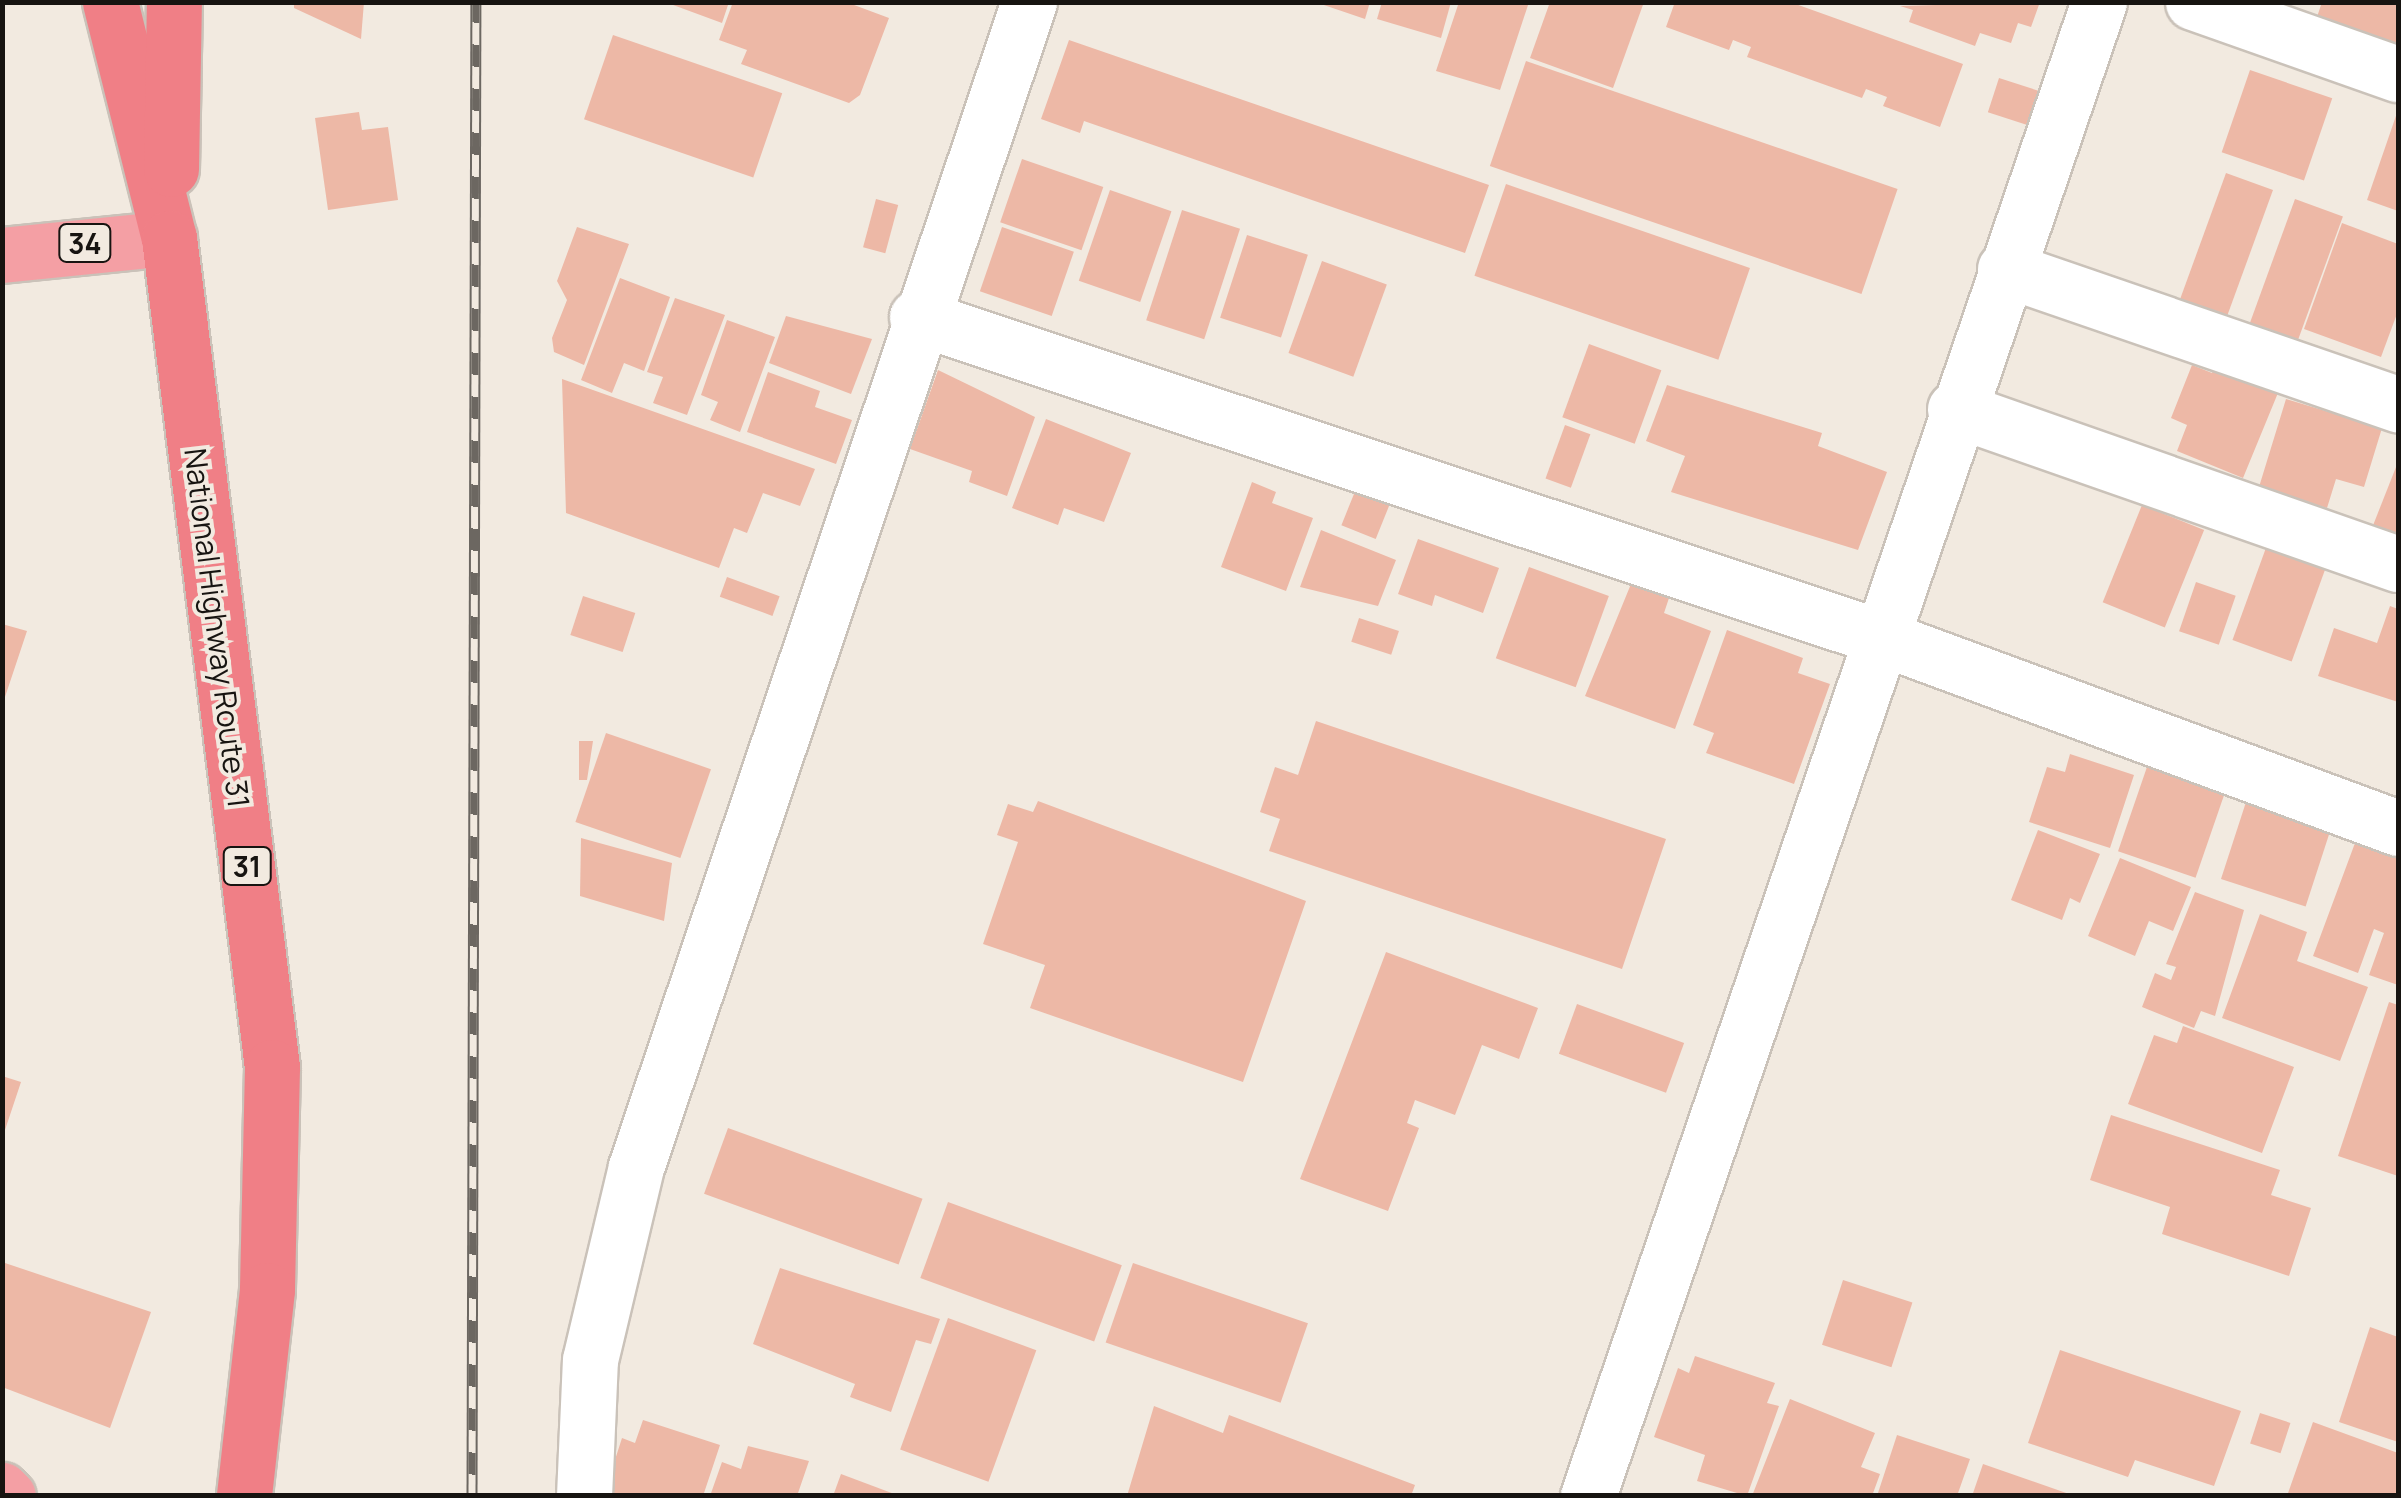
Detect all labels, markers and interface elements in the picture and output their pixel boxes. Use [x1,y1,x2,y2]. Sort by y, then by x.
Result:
road number: 34 [58,220,112,266]
street label: National Highway Route 31 [177,446,257,810]
road number: 31 [222,843,272,889]

